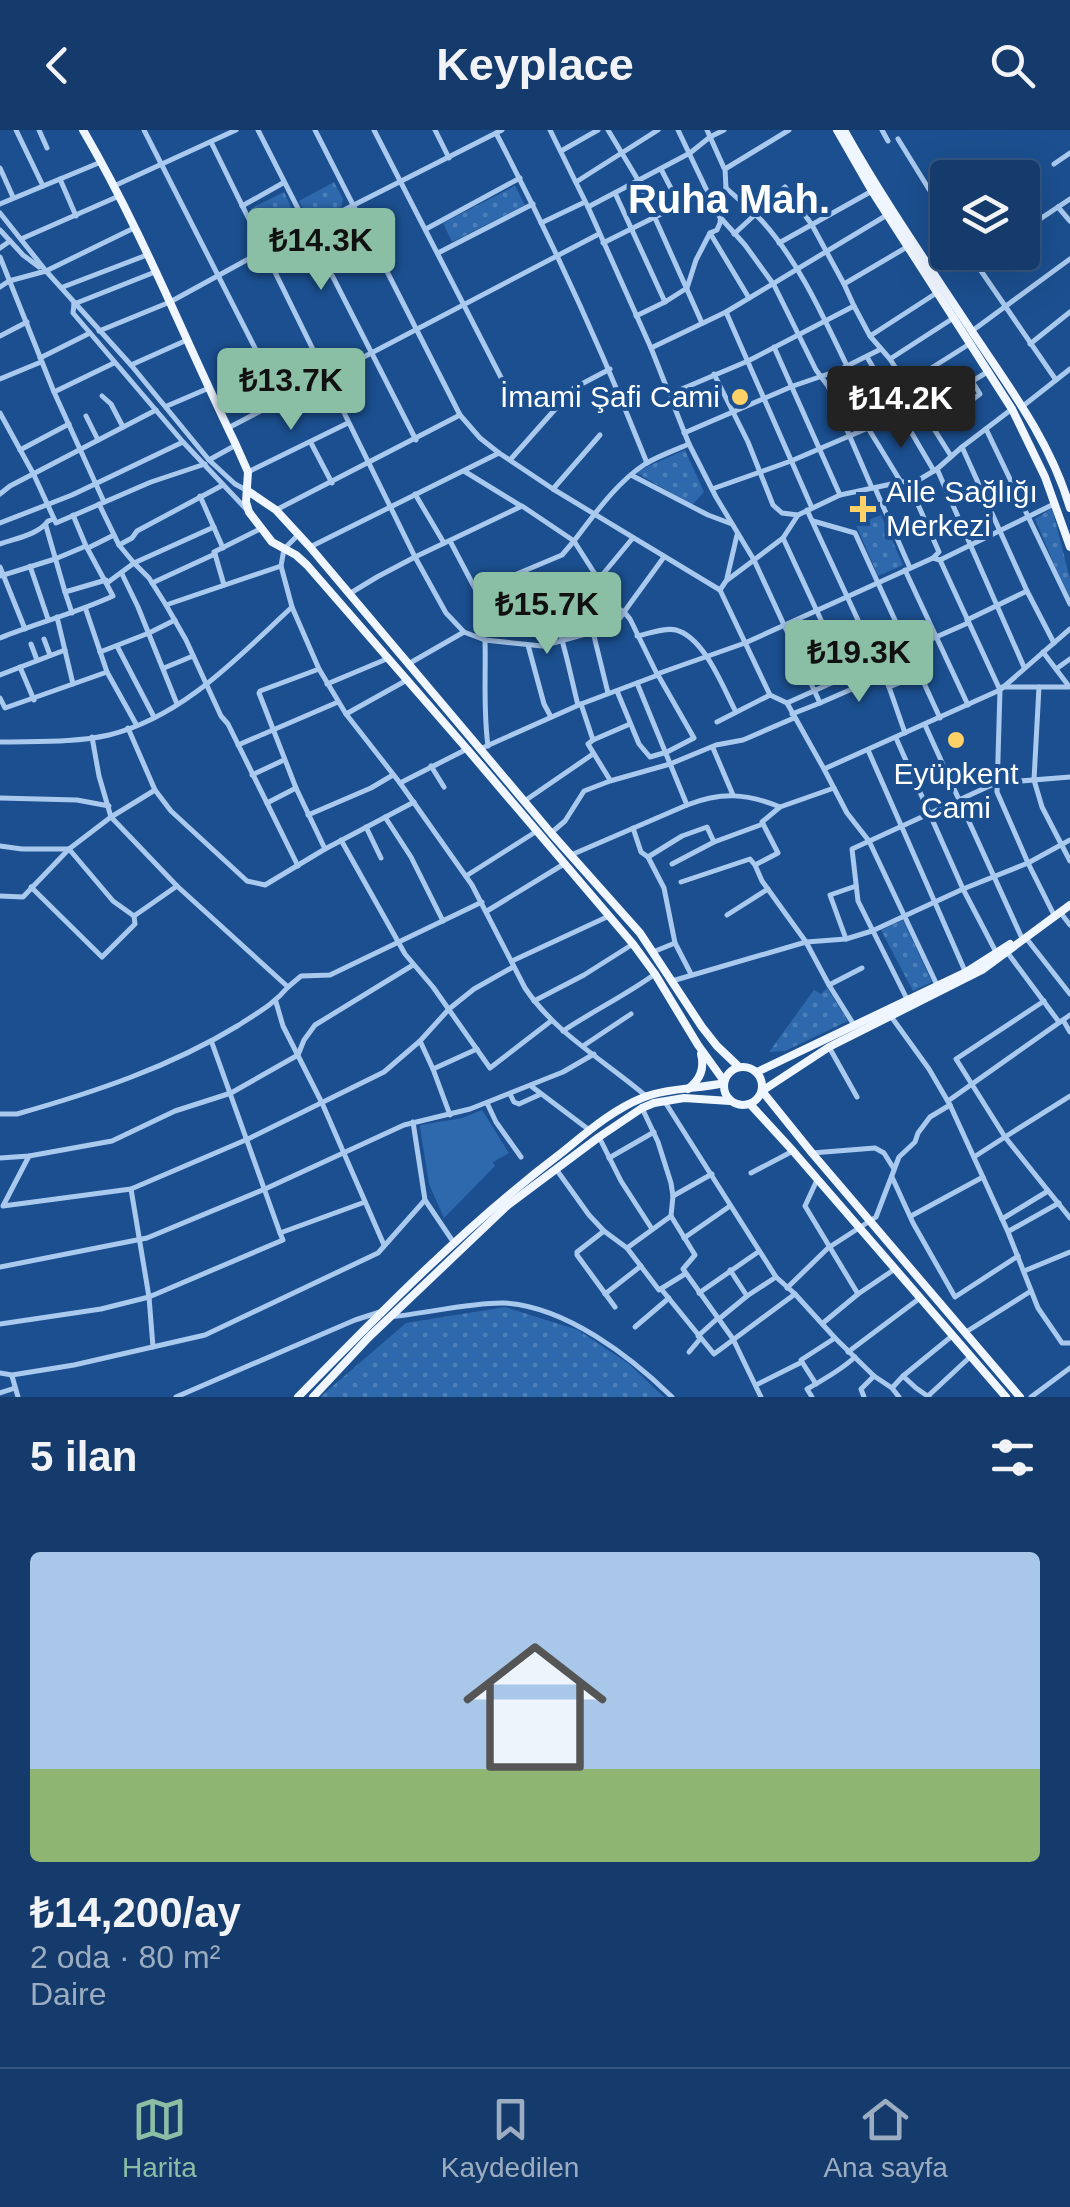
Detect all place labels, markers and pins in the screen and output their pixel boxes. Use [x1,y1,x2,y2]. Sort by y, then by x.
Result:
pin: ₺14.3K [240,208,402,293]
pin: ₺13.7K [210,348,372,433]
pin: ₺14.2K [820,366,982,451]
place label: İmami Şafi Cami [500,380,720,413]
marker: İmami Şafi Cami [729,386,751,408]
place label: Aile Sağlığı Merkezi [886,475,1038,542]
marker: Aile Sağlığı Merkezi [850,496,876,522]
pin: ₺15.7K [466,572,628,657]
pin: ₺19.3K [778,620,940,705]
marker: Eyüpkent Cami [945,729,967,751]
place label: Eyüpkent Cami [893,757,1019,824]

